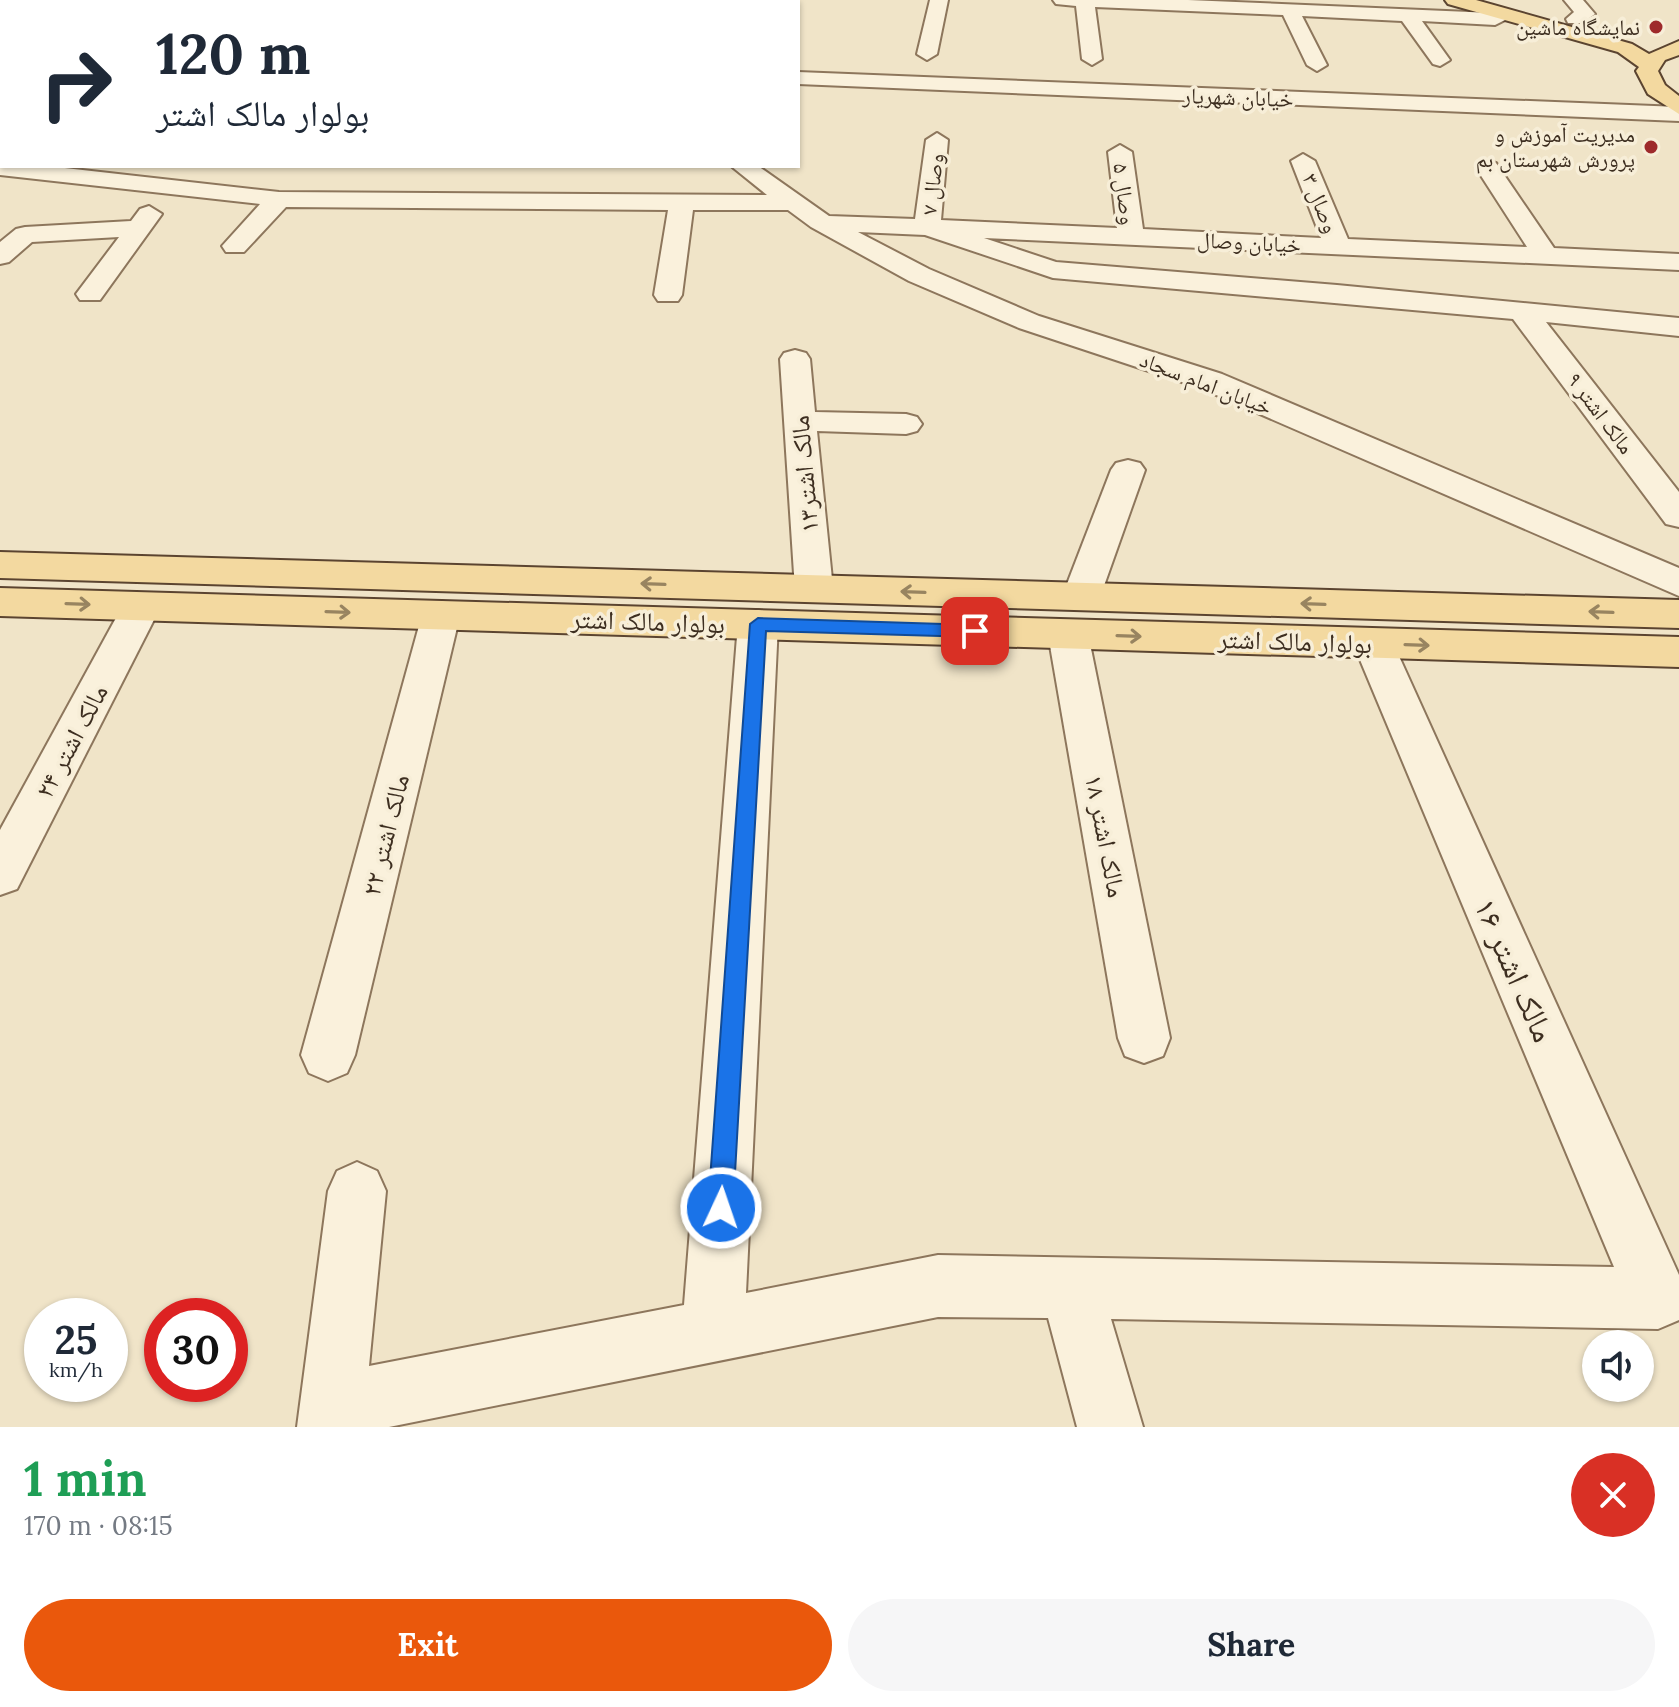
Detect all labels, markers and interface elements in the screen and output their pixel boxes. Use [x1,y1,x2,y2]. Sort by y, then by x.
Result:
place label: نمایشگاه ماشین [1516,13,1640,41]
text: 120 m [156,18,310,89]
marker: نمایشگاه ماشین [1647,18,1665,36]
icon: right [24,32,128,136]
street label: خیابان شهریار [1181,81,1294,113]
text: بولوار مالک اشتر [156,90,369,136]
place label: مدیریت آموزش و پرورش شهرستان بم [1476,120,1635,174]
marker: مدیریت آموزش و پرورش شهرستان بم [1642,138,1660,156]
street label: وصال ۷ [914,152,950,216]
street label: وصال ۵ [1107,162,1143,226]
street label: وصال ۳ [1296,169,1346,237]
street label: خیابان وصال [1196,225,1302,259]
street label: خیابان امام سجاد [1136,345,1276,422]
street label: مالک اشتر ۹ [1561,367,1641,459]
street label: مالک اشتر۱۳ [782,414,826,534]
one-way arrow [640,577,667,592]
one-way arrow [900,584,927,600]
one-way arrow [64,596,91,612]
one-way arrow [1300,596,1327,611]
pin [941,597,1009,665]
street label: بولوار مالک اشتر [569,602,726,640]
one-way arrow [324,604,351,619]
one-way arrow [1588,604,1615,620]
icon: arrive [953,609,997,653]
street label: بولوار مالک اشتر [1216,622,1373,660]
one-way arrow [1115,628,1142,643]
one-way arrow [1403,637,1430,652]
street label: مالک اشتر ۲۴ [27,678,115,804]
street label: مالک اشتر ۲۲ [354,771,416,899]
street label: مالک اشتر ۱۸ [1078,772,1134,900]
street label: مالک اشتر ۱۶ [1465,892,1565,1048]
position arrow [679,1166,763,1250]
speed limit sign: 30 [144,1298,248,1402]
text: 25 [55,1314,97,1365]
map controls [1582,1330,1654,1402]
button: sound [1582,1330,1654,1402]
text: km/h [49,1357,103,1382]
text: 1 min [24,1448,147,1509]
button: close [1571,1453,1655,1537]
text: 170 m · 08:15 [24,1509,173,1542]
button: Exit [24,1599,832,1691]
button: Share [848,1599,1655,1691]

